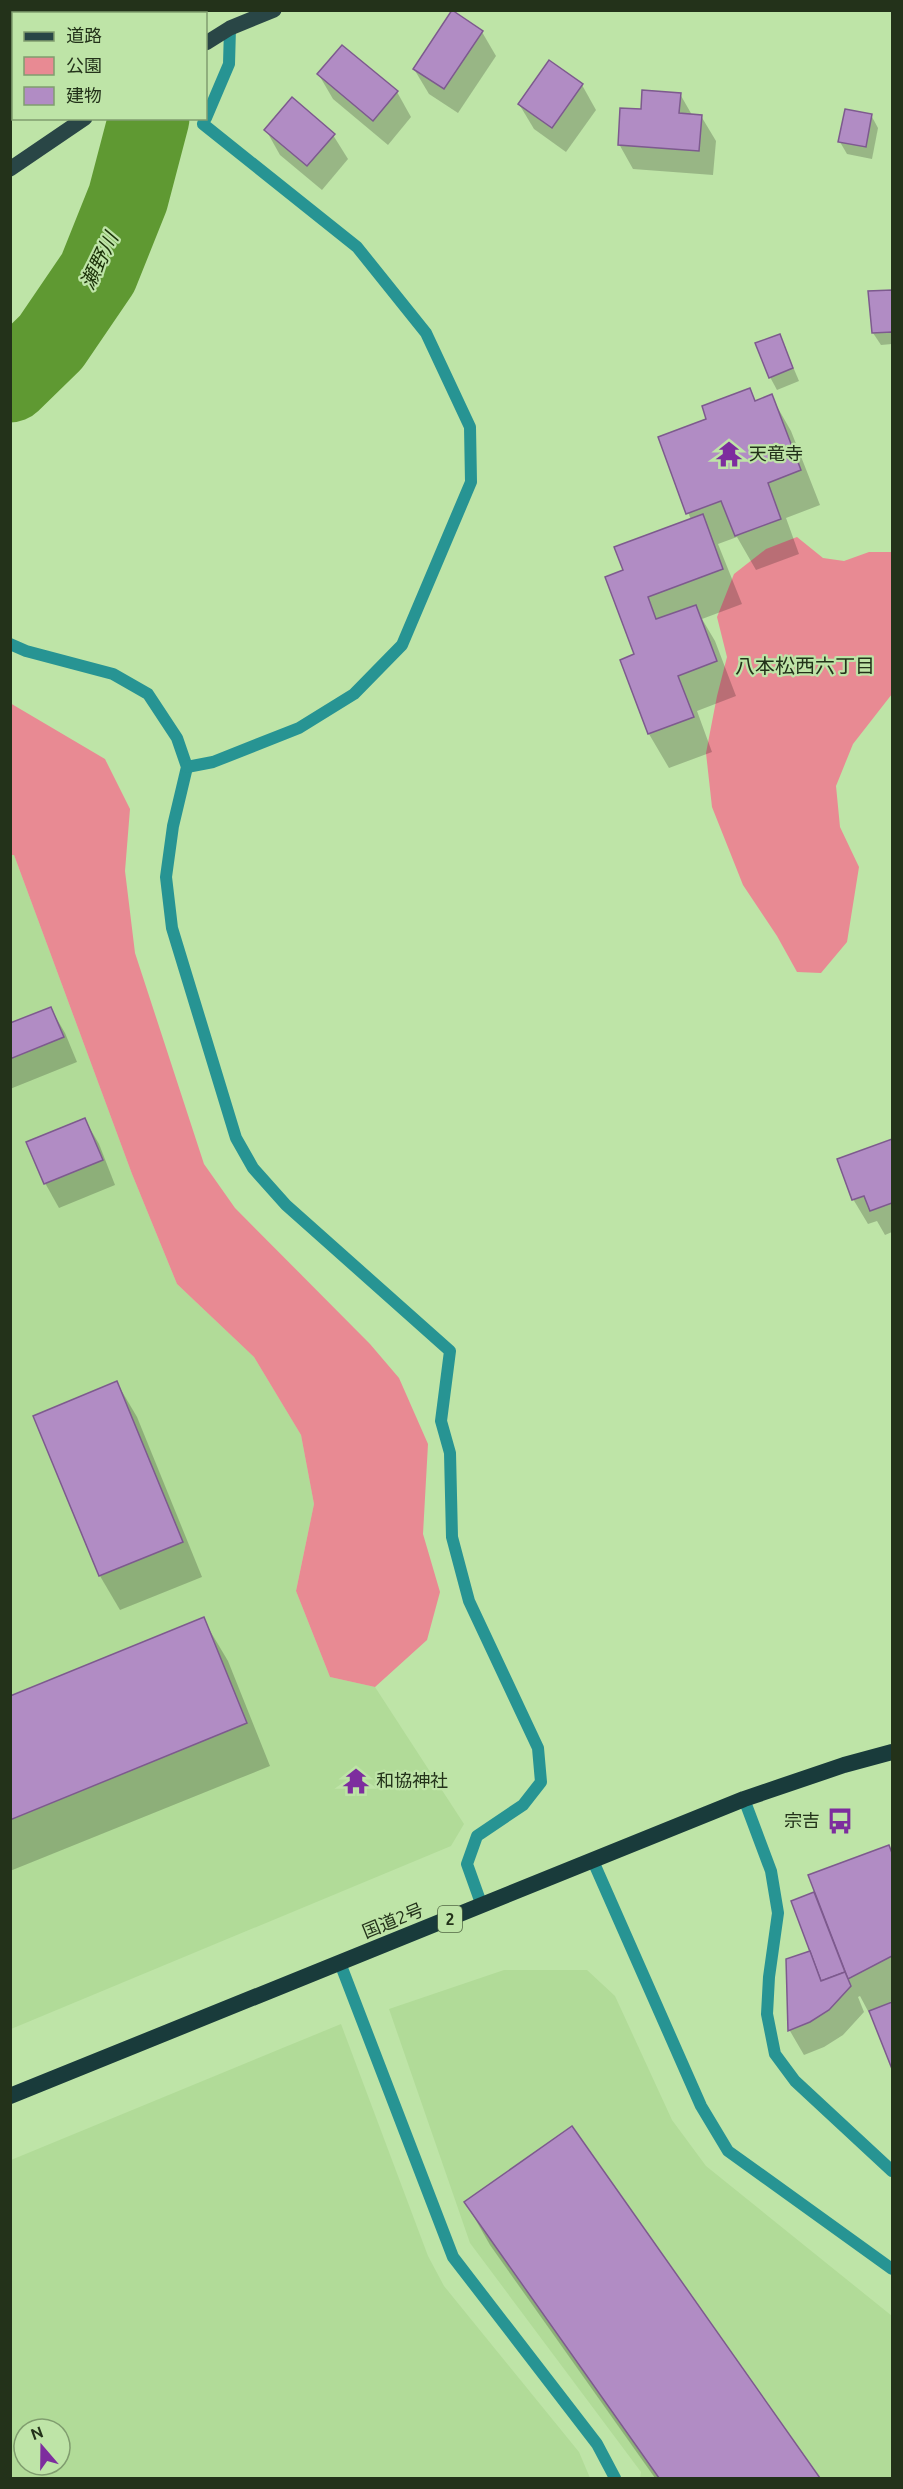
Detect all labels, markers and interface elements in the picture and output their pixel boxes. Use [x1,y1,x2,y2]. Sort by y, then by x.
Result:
legend [12,12,207,120]
text: 道路 [66,25,102,45]
text: 公園 [66,55,102,75]
text: 建物 [66,85,102,105]
water label: 瀬野川 [75,227,123,293]
temple icon: 天竜寺 [714,439,744,469]
place label: 天竜寺 [749,443,803,463]
district label: 八本松西六丁目 [735,654,875,677]
temple icon: 和協神社 [341,1766,371,1796]
place label: 和協神社 [376,1770,448,1790]
bus stop icon: 宗吉 [825,1806,855,1836]
place label: 宗吉 [784,1810,820,1830]
street label: 国道2号 [359,1899,426,1941]
road number: 2 [438,1906,462,1932]
north arrow [12,2417,72,2477]
text: N [28,2422,46,2443]

